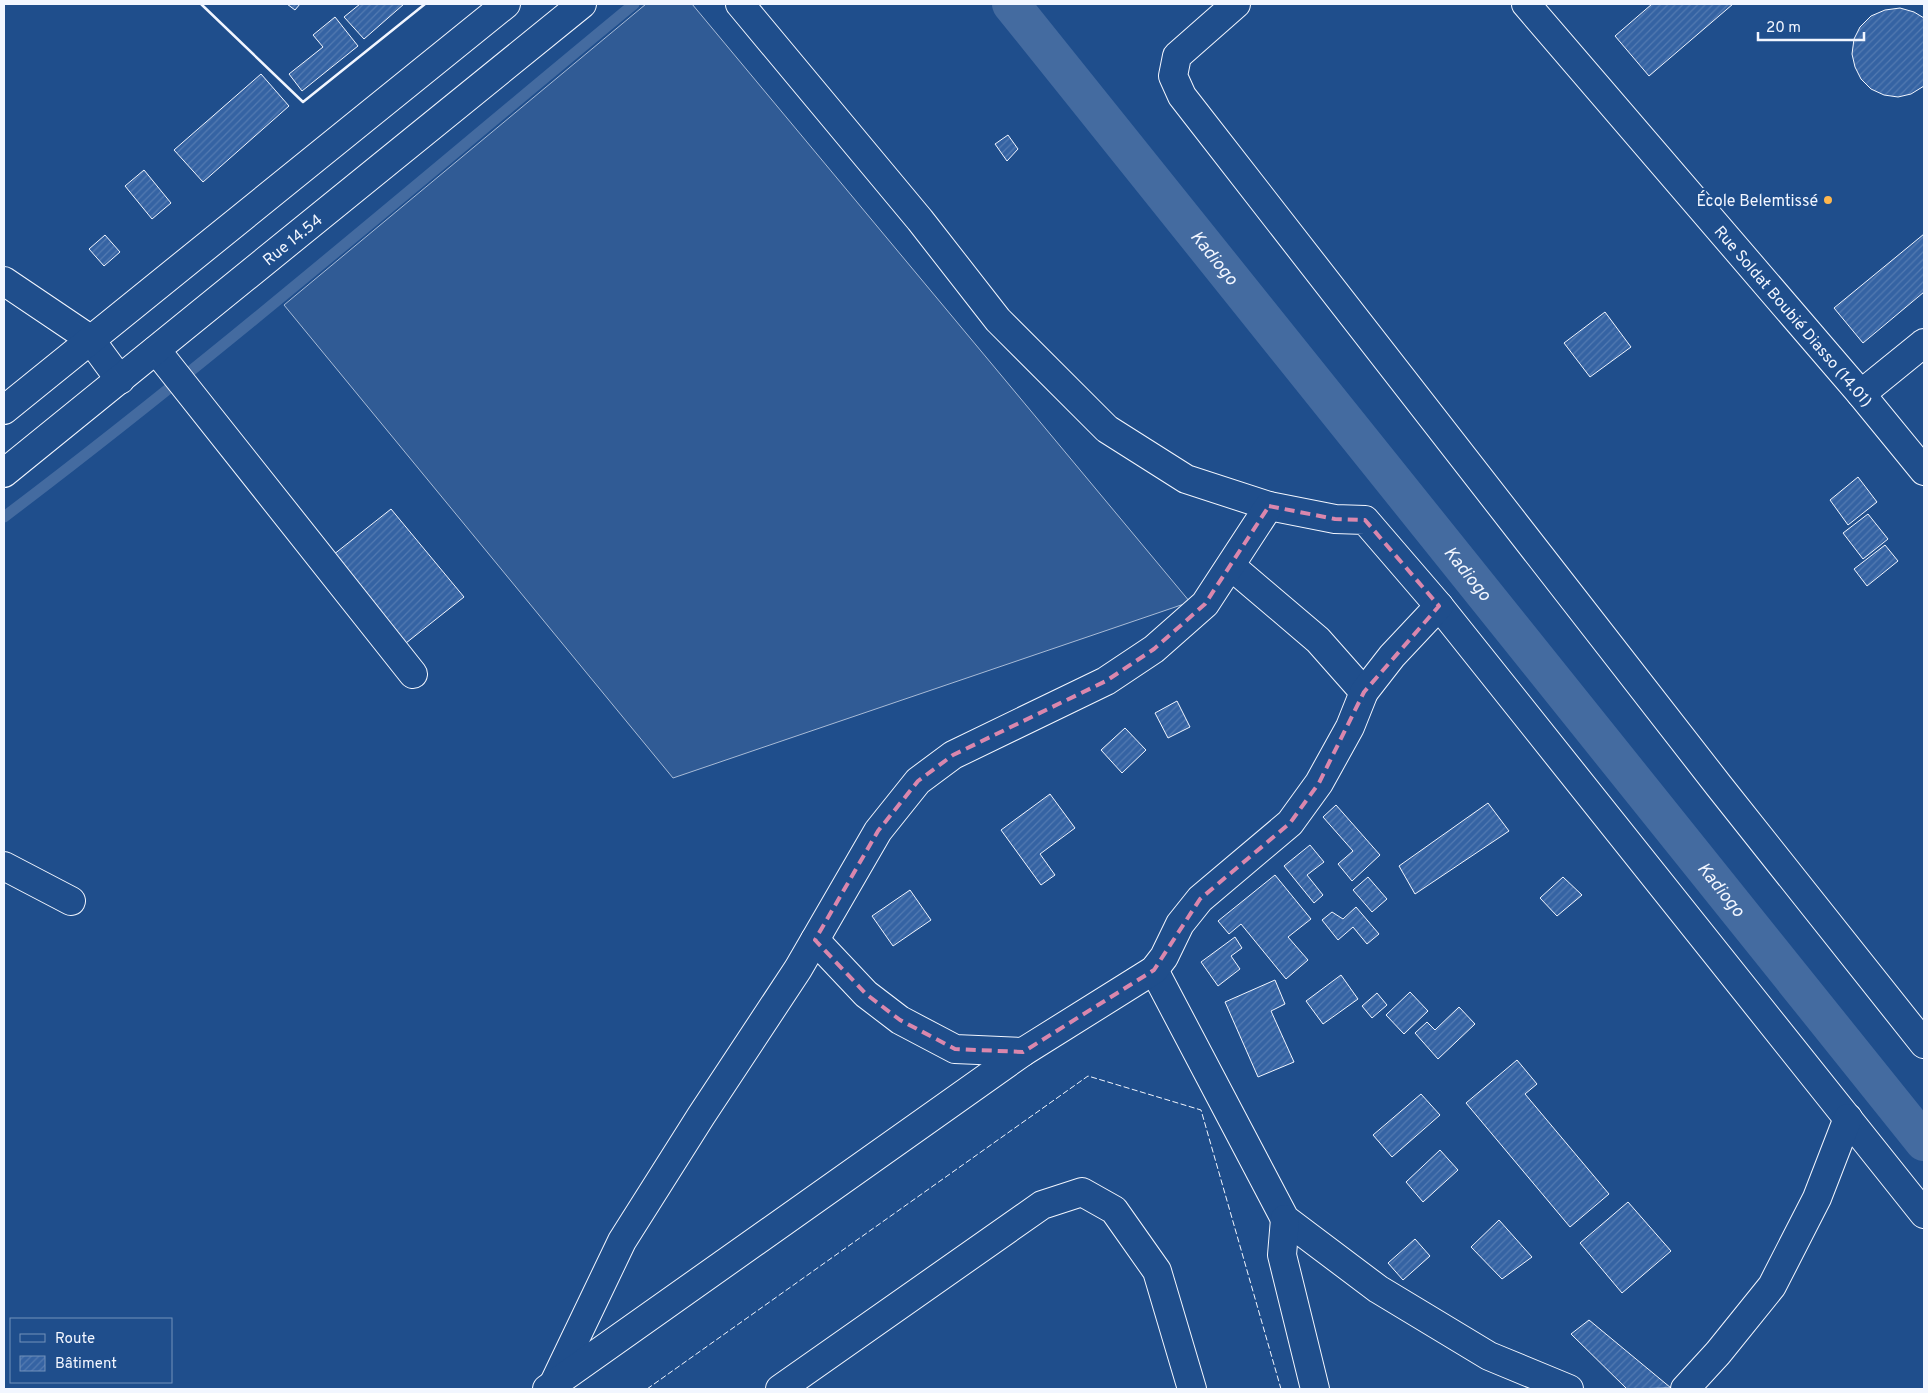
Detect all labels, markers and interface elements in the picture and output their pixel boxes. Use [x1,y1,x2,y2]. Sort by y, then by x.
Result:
scale bar [1758,10,1864,42]
text: 20 m [1766,19,1801,38]
place label: École Belemtissé [1697,190,1818,212]
marker: École Belemtissé [1822,194,1834,206]
street label: Rue 14.54 [259,211,327,271]
street label: Rue Soldat Boubié Diasso (14.01) [1709,222,1876,412]
water label: Kadiogo [1184,226,1242,291]
water label: Kadiogo [1438,542,1496,607]
water label: Kadiogo [1691,858,1749,923]
legend [10,1318,172,1383]
text: Route [55,1330,95,1349]
text: Bâtiment [55,1355,117,1374]

